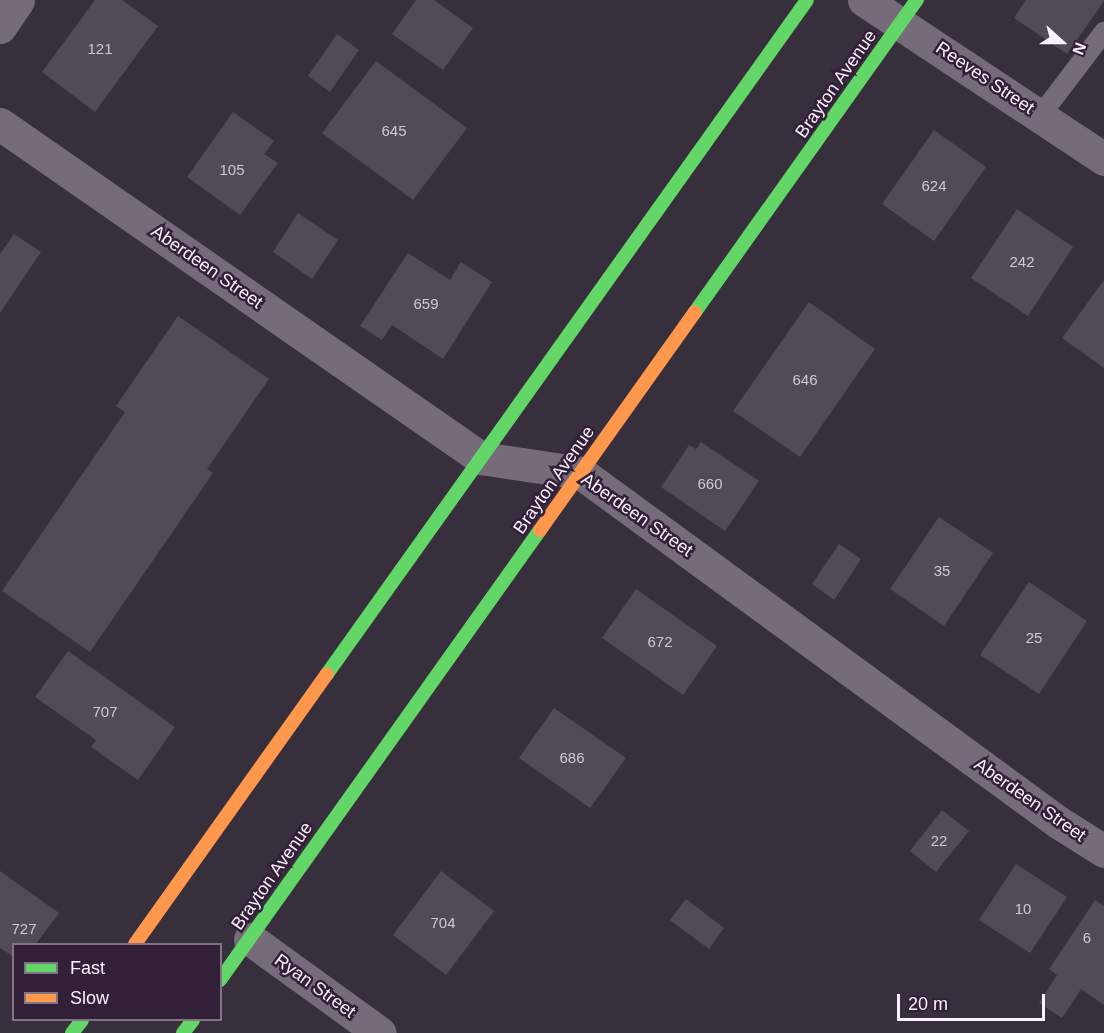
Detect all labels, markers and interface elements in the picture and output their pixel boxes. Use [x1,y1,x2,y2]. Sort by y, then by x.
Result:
north arrow [1032,12,1092,72]
street label: Brayton Avenue [791,25,881,143]
street label: Reeves Street [932,37,1038,119]
house number: 121 [87,40,113,58]
text: N [1069,40,1089,57]
house number: 645 [381,122,407,140]
house number: 105 [219,161,245,179]
house number: 624 [921,177,947,195]
street label: Aberdeen Street [147,221,267,313]
house number: 242 [1009,253,1035,271]
house number: 659 [413,295,439,313]
house number: 646 [792,371,818,389]
street label: Brayton Avenue [509,421,599,539]
street label: Aberdeen Street [577,469,697,561]
house number: 660 [697,475,723,493]
house number: 35 [934,562,950,580]
house number: 25 [1026,629,1042,647]
house number: 672 [647,633,673,651]
house number: 707 [92,703,118,721]
house number: 686 [559,749,585,767]
street label: Aberdeen Street [970,754,1090,846]
street label: Brayton Avenue [227,817,317,935]
house number: 22 [931,832,947,850]
house number: 10 [1015,900,1031,918]
house number: 704 [430,914,456,932]
house number: 727 [11,920,37,938]
house number: 6 [1083,929,1091,947]
legend [12,943,222,1021]
street label: Ryan Street [270,949,360,1023]
text: Fast [70,958,105,978]
scale bar [900,982,1048,1020]
text: Slow [70,988,109,1008]
text: 20 m [908,994,948,1014]

